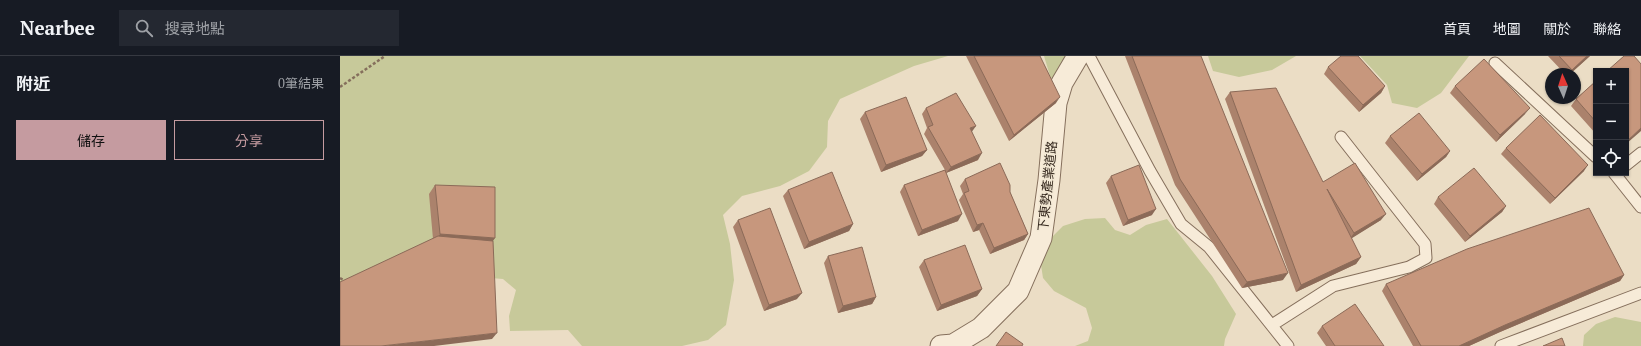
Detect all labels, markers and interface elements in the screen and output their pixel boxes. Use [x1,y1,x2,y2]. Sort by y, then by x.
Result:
search box [119,10,399,46]
text: Nearbee [20,15,95,40]
icon: search [133,17,155,39]
text: 搜尋地點 [165,18,225,38]
text: 首頁 [1443,19,1471,38]
text: 地圖 [1493,19,1521,38]
text: 關於 [1543,19,1571,38]
text: 聯絡 [1593,19,1621,38]
north arrow [1545,68,1581,104]
map controls [1593,68,1629,176]
button: + [1593,68,1629,104]
text: 附近 [16,72,50,95]
text: 0筆結果 [278,74,324,92]
button: − [1593,104,1629,140]
button: 儲存 [16,120,166,160]
button: 分享 [174,120,324,160]
street label: 下東勢產業道路 [1033,140,1061,232]
button: locate [1593,140,1629,176]

